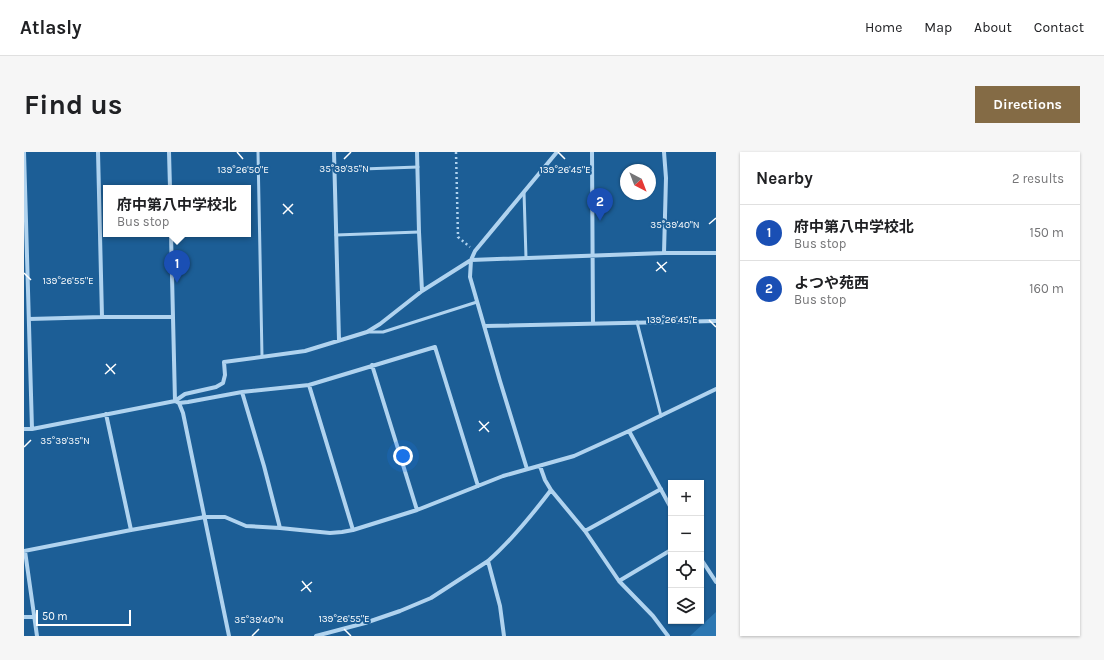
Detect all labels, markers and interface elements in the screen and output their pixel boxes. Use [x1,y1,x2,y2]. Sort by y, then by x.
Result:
text: Atlasly [20,17,82,39]
text: Home [865,19,902,36]
text: Map [924,19,952,36]
text: About [974,19,1012,36]
text: Contact [1034,19,1084,36]
button: Directions [975,86,1080,123]
text: Find us [24,88,123,121]
text: 35°39'35"N [319,163,369,175]
text: 139°26'50"E [217,164,269,176]
text: 139°26'45"E [539,164,591,176]
north arrow [620,164,656,200]
text: Nearby [756,168,813,188]
text: 2 results [1012,171,1064,186]
popup [103,185,251,237]
pin: 2 [587,188,613,221]
text: 府中第八中学校北 [117,196,237,214]
text: Bus stop [117,214,169,229]
text: 府中第八中学校北 [794,218,914,236]
text: 35°39'40"N [650,219,700,231]
text: 1 [767,225,771,240]
text: 150 m [1029,225,1064,240]
text: Bus stop [794,236,846,251]
pin: 1 [164,250,190,283]
text: よつや苑西 [794,274,869,292]
text: 139°26'55"E [42,275,94,287]
text: 2 [765,281,773,296]
text: 160 m [1029,281,1064,296]
text: Bus stop [794,292,846,307]
text: 139°26'45"E [646,314,698,326]
text: 35°39'35"N [40,435,90,447]
your location [393,446,413,466]
map controls [668,480,704,624]
button: + [668,480,704,516]
button: − [668,516,704,552]
button: locate [668,552,704,588]
button: layers [668,588,704,624]
scale bar [36,608,131,627]
text: 50 m [42,610,68,623]
text: 139°26'55"E [318,613,370,625]
text: 35°39'40"N [234,614,284,626]

